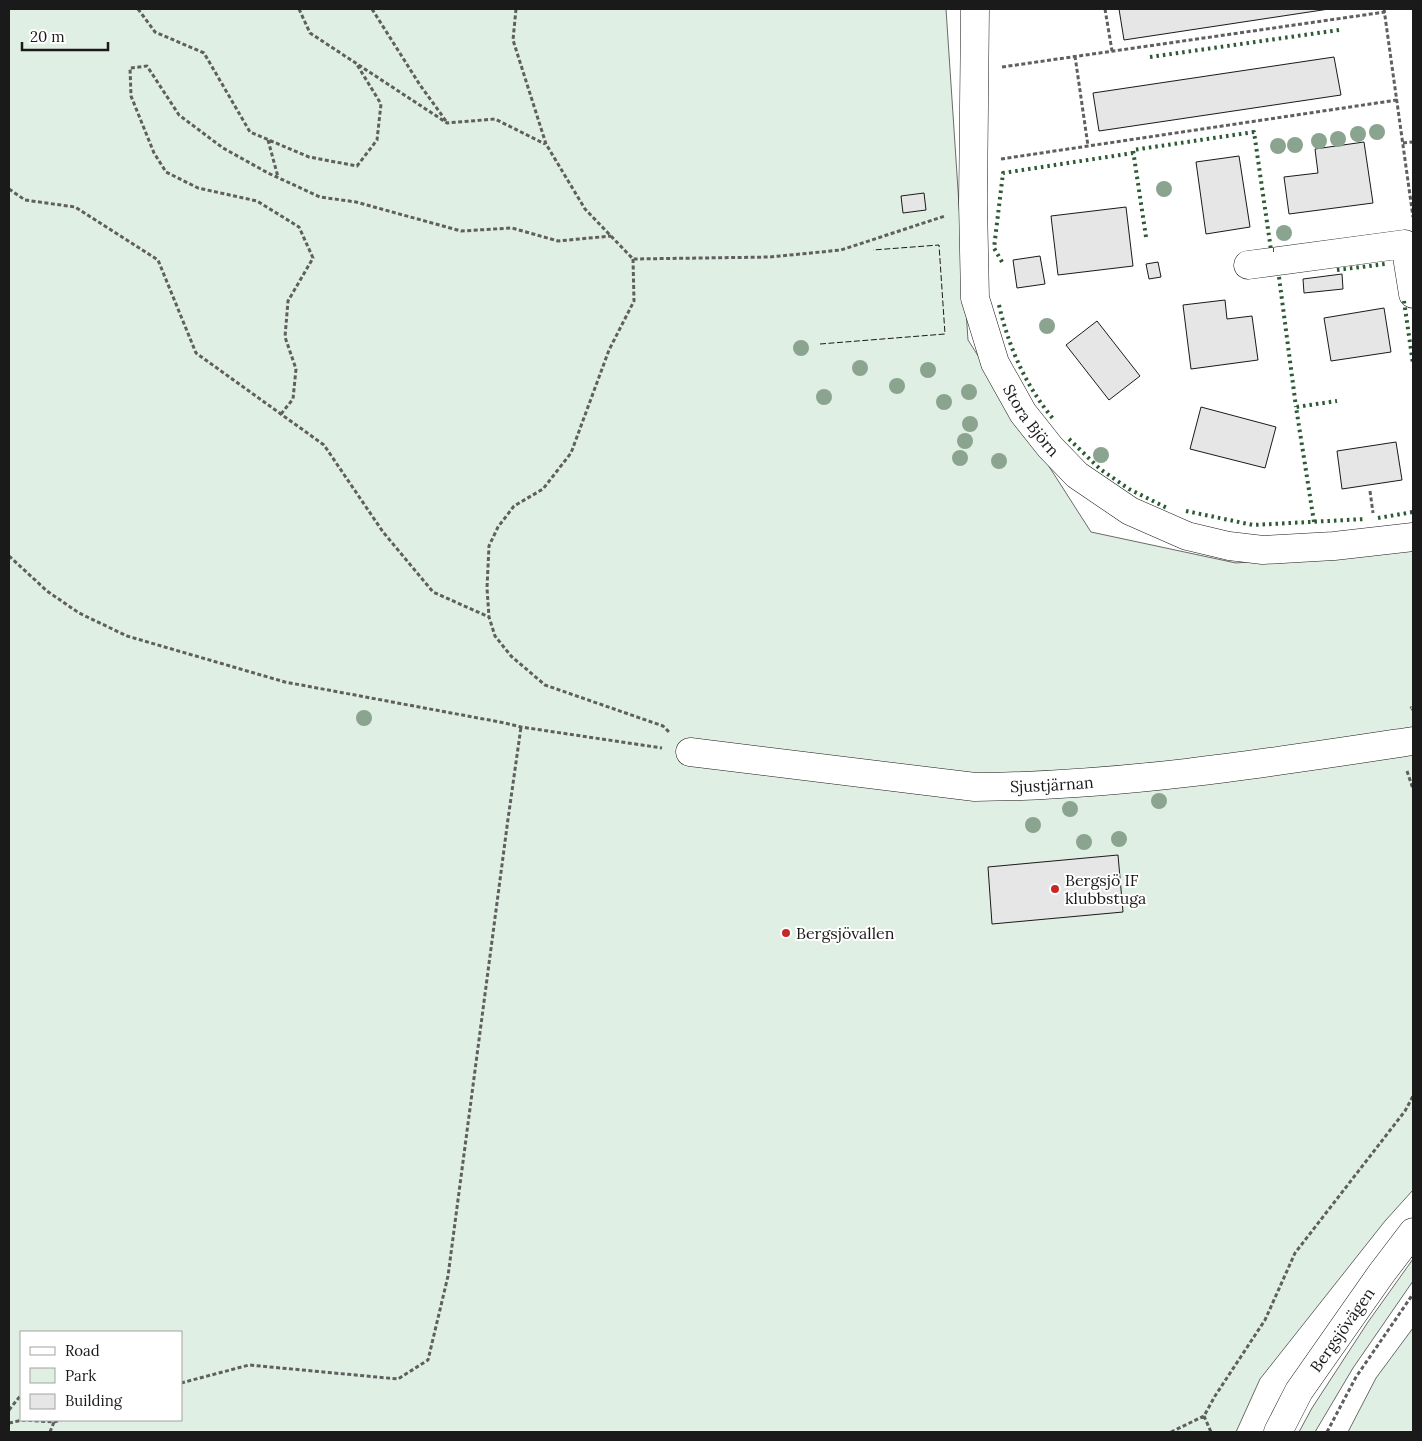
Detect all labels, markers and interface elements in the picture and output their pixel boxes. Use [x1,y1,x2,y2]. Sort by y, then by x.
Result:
scale bar [22,20,109,52]
text: 20 m [30,27,65,46]
street label: Stora Björn [999,381,1064,461]
street label: Sjustjärnan [1010,772,1094,796]
place label: Bergsjö IF klubbstuga [1065,870,1146,908]
marker: Bergsjö IF klubbstuga [1049,883,1061,895]
place label: Bergsjövallen [796,923,895,943]
marker: Bergsjövallen [780,927,792,939]
street label: Bergsjövägen [1306,1283,1379,1376]
legend [20,1331,182,1421]
text: Road [65,1341,100,1360]
text: Park [65,1366,96,1385]
text: Building [65,1391,123,1410]

